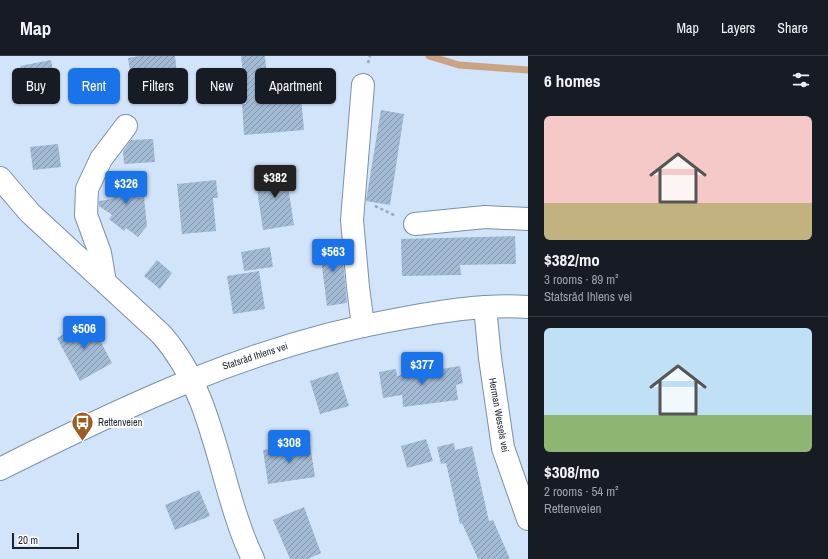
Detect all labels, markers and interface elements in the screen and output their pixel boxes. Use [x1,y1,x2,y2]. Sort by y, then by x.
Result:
text: Map [20,15,51,41]
text: Map [677,19,699,37]
text: Layers [721,19,755,37]
text: Share [777,19,808,37]
chip: Buy [12,68,60,104]
chip: Rent [68,68,120,104]
chip: Filters [128,68,188,104]
chip: New [196,68,247,104]
chip: Apartment [255,68,336,104]
text: 6 homes [544,69,601,92]
icon: filters [790,69,812,91]
icon: home [642,142,714,214]
pin: $382 [251,165,299,199]
text: $382 [263,169,287,186]
pin: $326 [102,171,150,205]
text: $326 [114,175,138,192]
pin: $563 [309,239,357,273]
text: $563 [321,243,345,260]
text: $382/mo [544,248,600,271]
text: 3 rooms · 89 m² [544,271,619,288]
text: Statsråd Ihlens vei [544,288,632,305]
pin: $506 [60,316,108,350]
text: $506 [72,320,96,337]
street label: Statsråd Ihlens vei [221,339,289,373]
pin: $377 [398,352,446,386]
icon: home [642,354,714,426]
text: $377 [410,356,434,373]
street label: Herman Wessels vei [486,377,512,453]
bus stop icon: Rettenveien [70,409,96,442]
place label: Rettenveien [98,416,142,429]
pin: $308 [265,430,313,464]
text: $308 [277,434,301,451]
text: $308/mo [544,460,600,483]
text: 2 rooms · 54 m² [544,483,619,500]
text: Rettenveien [544,500,602,517]
scale bar [12,531,79,550]
text: 20 m [18,533,38,547]

